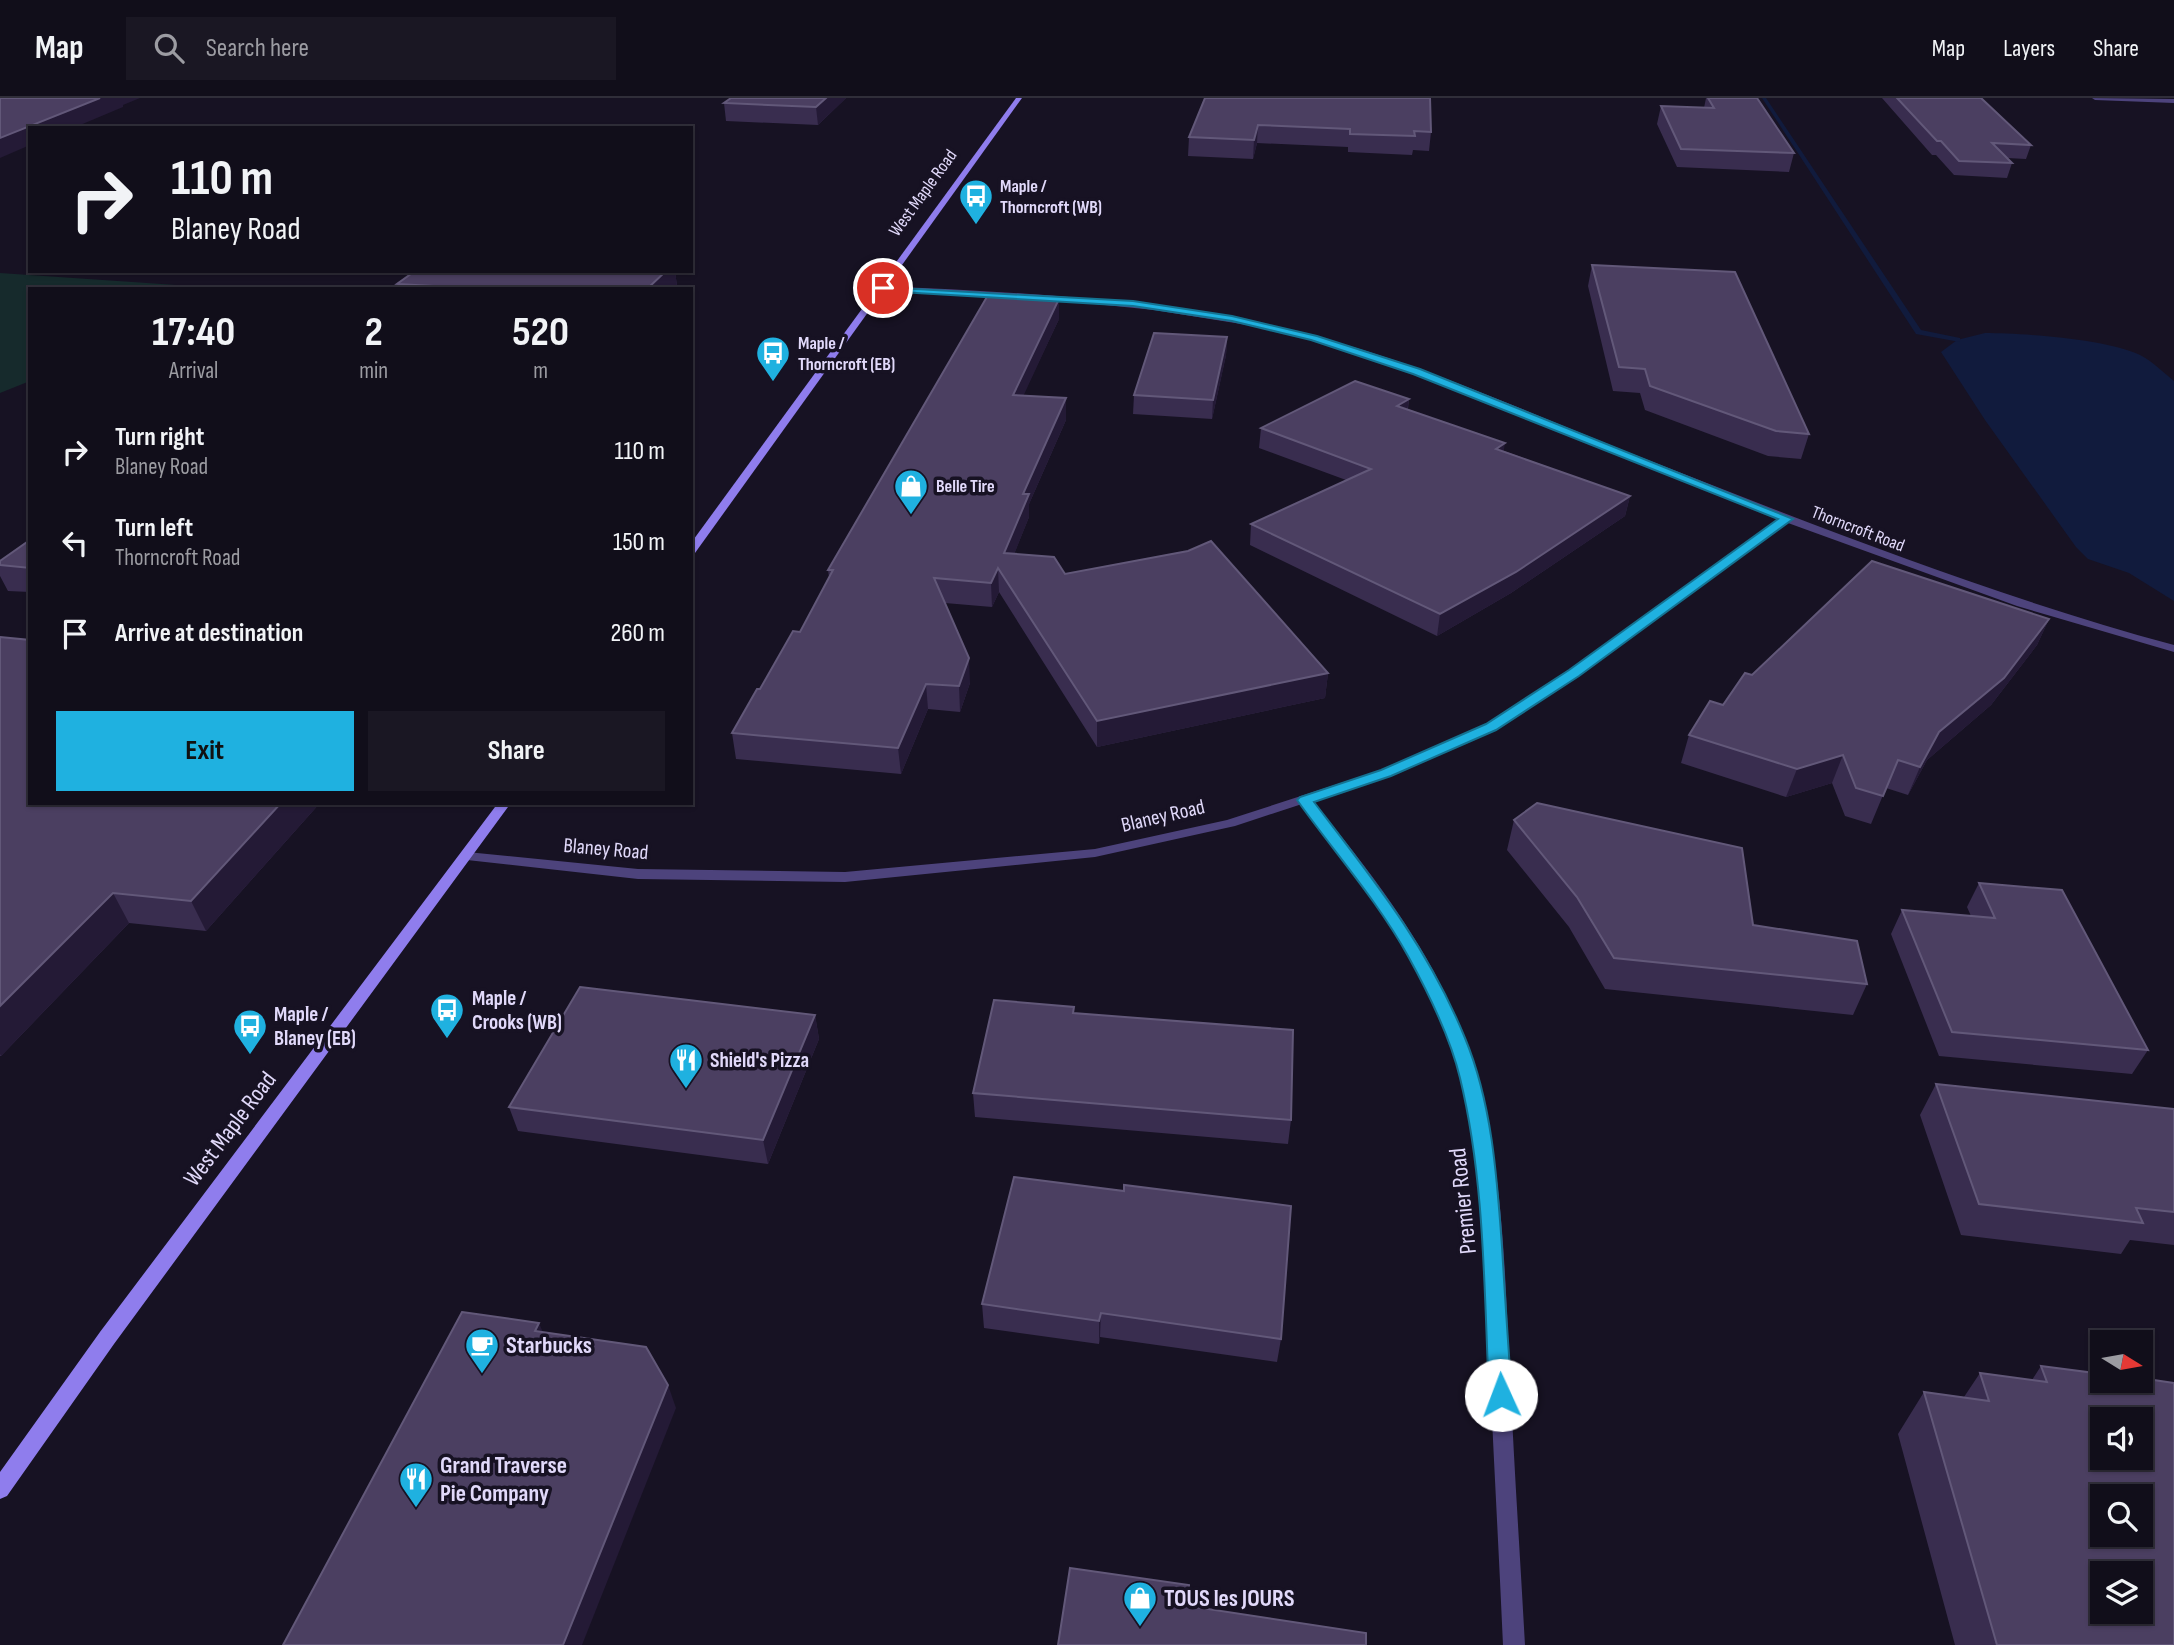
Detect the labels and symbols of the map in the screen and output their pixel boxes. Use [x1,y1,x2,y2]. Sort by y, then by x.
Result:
street label: West Maple Road [885,146,961,240]
place label: Maple / Thorncroft (WB) [1000,176,1102,218]
bus stop icon: Maple / Thorncroft (WB) [957,177,995,226]
pin [853,258,913,318]
place label: Maple / Thorncroft (EB) [798,333,895,375]
bus stop icon: Maple / Thorncroft (EB) [754,334,792,383]
shop icon: Belle Tire [892,467,930,516]
place label: Belle Tire [936,476,995,497]
street label: Thorncroft Road [1808,502,1908,556]
street label: Blaney Road [1119,794,1207,838]
street label: Blaney Road [563,833,649,865]
place label: Maple / Crooks (WB) [472,986,562,1035]
bus stop icon: Maple / Crooks (WB) [428,991,466,1040]
place label: Maple / Blaney (EB) [274,1002,356,1051]
bus stop icon: Maple / Blaney (EB) [231,1007,269,1056]
restaurant icon: Shield's Pizza [667,1041,705,1090]
place label: Shield's Pizza [710,1048,809,1073]
street label: West Maple Road [178,1066,282,1192]
street label: Premier Road [1443,1147,1483,1255]
cafe icon: Starbucks [463,1326,501,1375]
north arrow [2090,1330,2152,1393]
place label: Starbucks [506,1331,592,1360]
position arrow [1464,1358,1538,1432]
place label: Grand Traverse Pie Company [440,1451,567,1508]
restaurant icon: Grand Traverse Pie Company [397,1460,435,1509]
shop icon: TOUS les JOURS [1121,1579,1159,1628]
place label: TOUS les JOURS [1164,1584,1295,1613]

